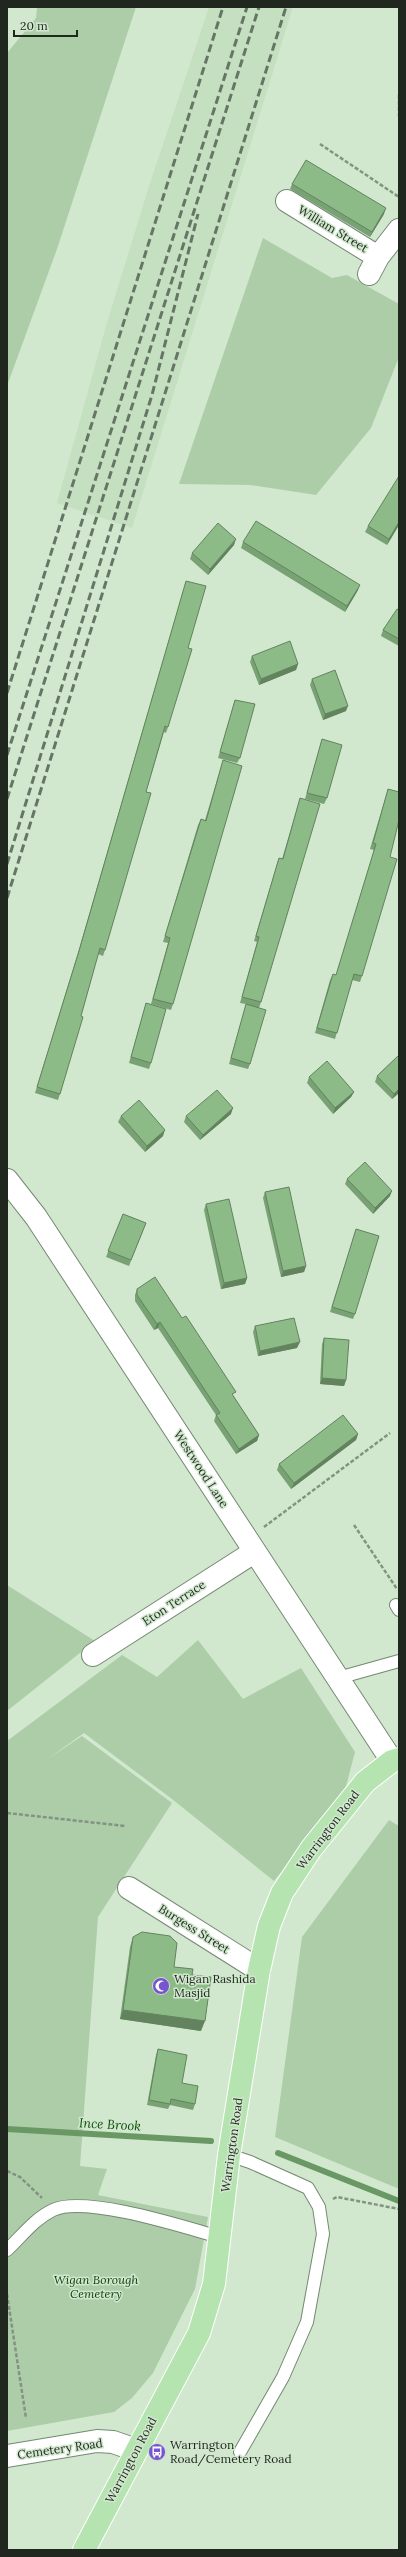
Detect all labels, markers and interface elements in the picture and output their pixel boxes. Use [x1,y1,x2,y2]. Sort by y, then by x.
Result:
scale bar [14,12,77,38]
text: 20 m [20,18,48,33]
street label: William Street [295,202,371,256]
street label: Westwood Lane [171,1427,232,1511]
street label: Eton Terrace [139,1576,209,1629]
street label: Warrington Road [293,1787,362,1872]
street label: Burgess Street [156,1901,233,1957]
place label: Wigan Rashida Masjid [174,1971,256,2000]
mosque icon: Wigan Rashida Masjid [151,1976,171,1996]
street label: Warrington Road [217,2097,246,2193]
water label: Ince Brook [79,2114,142,2135]
park label: Wigan Borough Cemetery [54,2272,138,2301]
street label: Warrington Road [102,2414,160,2505]
street label: Cemetery Road [16,2435,104,2462]
place label: Warrington Road/Cemetery Road [170,2437,292,2467]
bus stop icon: Warrington Road/Cemetery Road [147,2442,167,2462]

